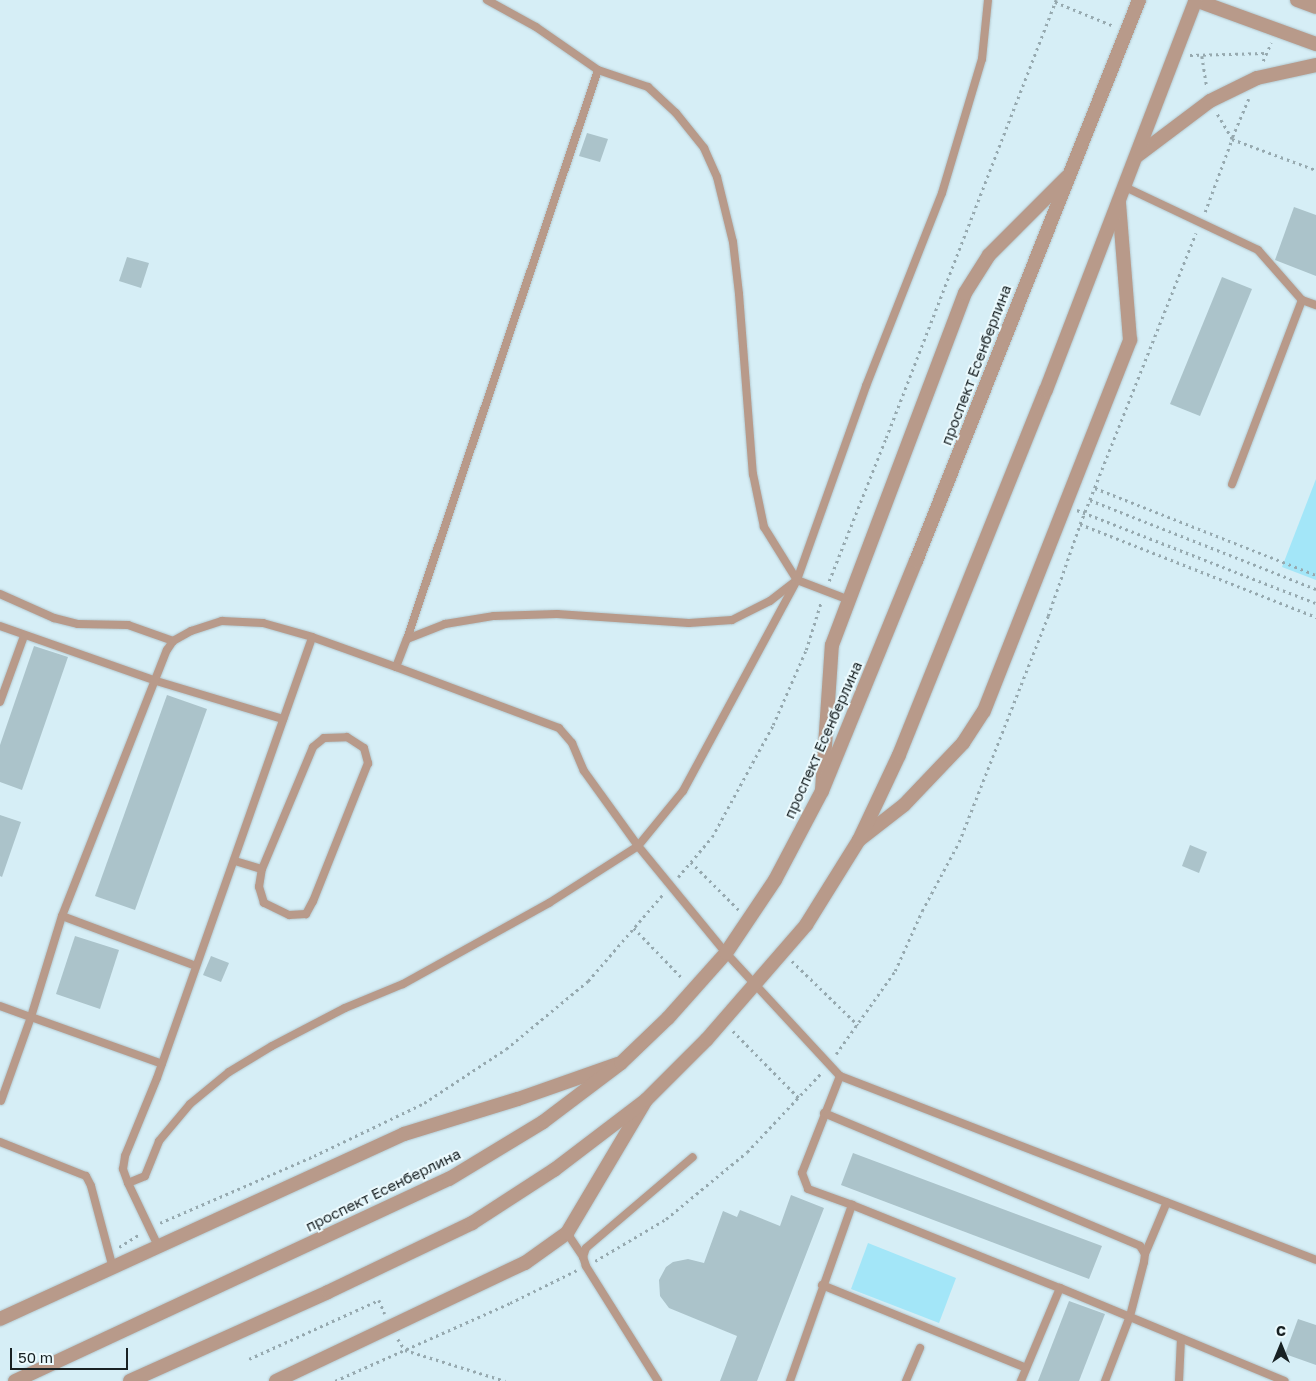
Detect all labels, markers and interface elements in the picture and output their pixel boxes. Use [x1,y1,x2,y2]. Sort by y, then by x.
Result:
street label: проспект Есенберлина [937,282,1015,448]
street label: проспект Есенберлина [780,659,866,821]
street label: проспект Есенберлина [303,1145,463,1235]
north arrow [1256,1321,1306,1371]
text: С [1276,1322,1286,1339]
scale bar [12,1338,130,1370]
text: 50 m [18,1348,53,1366]

